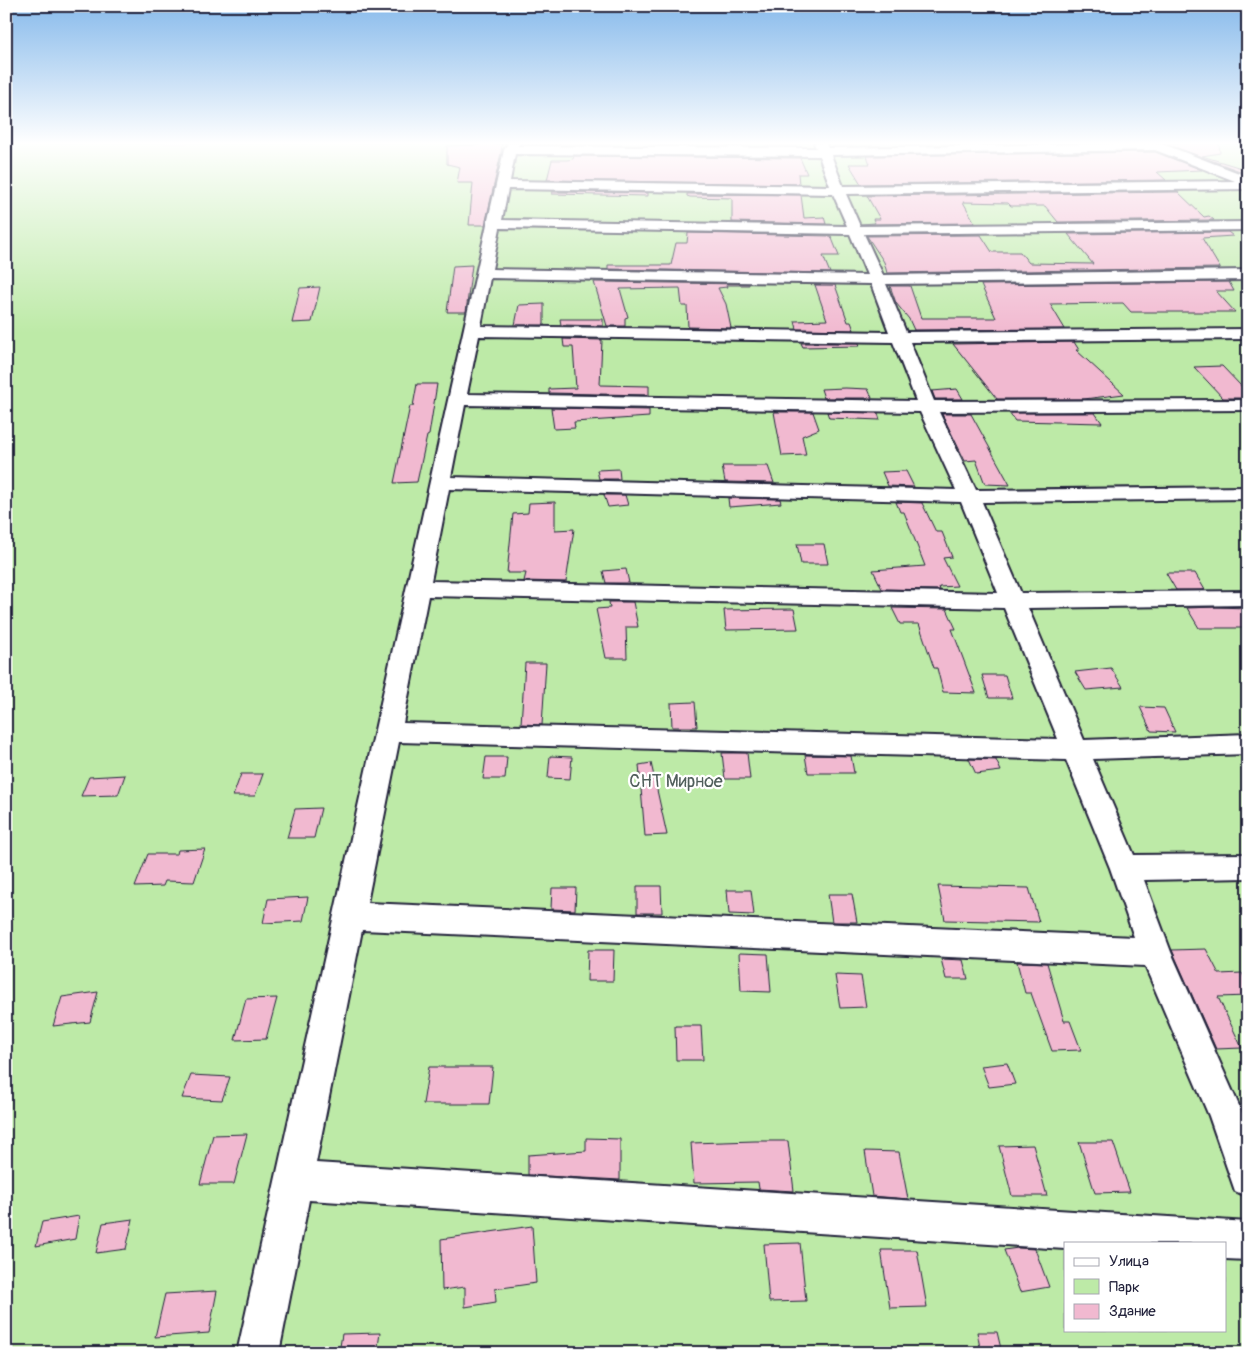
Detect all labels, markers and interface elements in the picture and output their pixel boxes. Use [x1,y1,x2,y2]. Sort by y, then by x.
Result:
park label: СНТ Мирное [629,770,723,793]
legend [1064,1242,1226,1332]
text: Улица [1109,1252,1149,1271]
text: Парк [1109,1278,1140,1297]
text: Здание [1109,1302,1156,1321]

